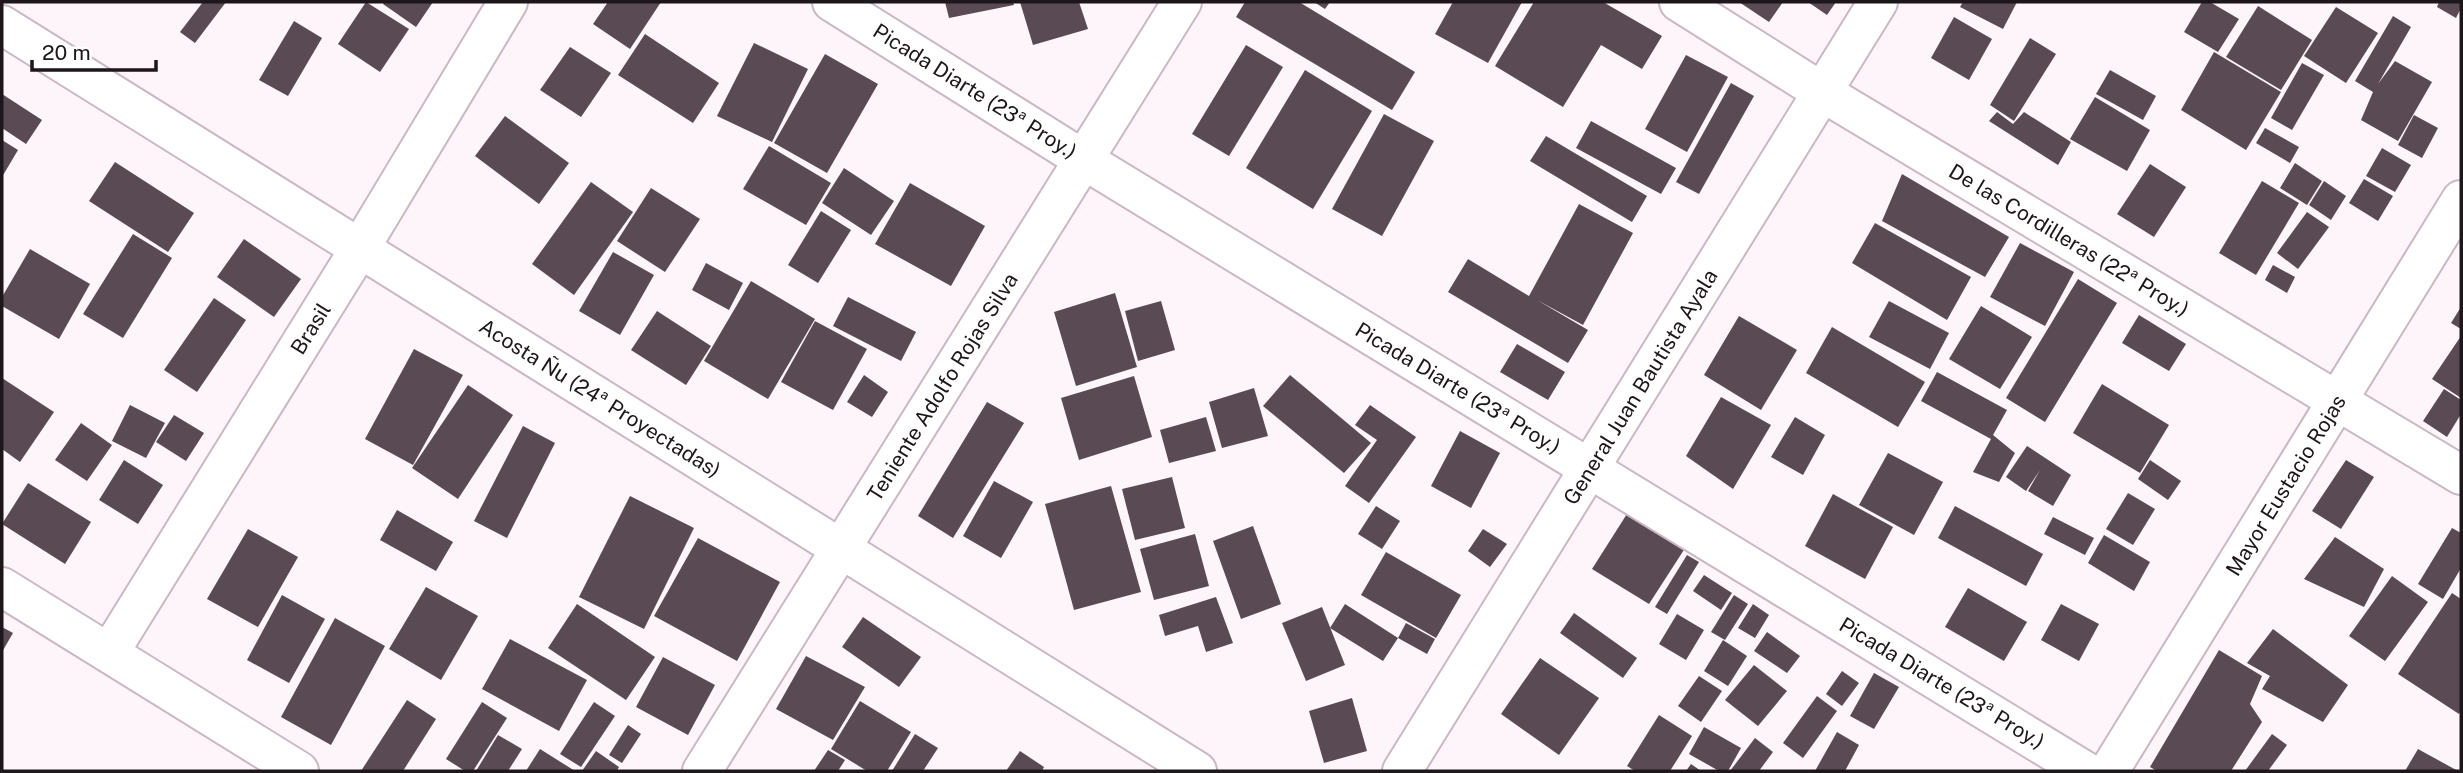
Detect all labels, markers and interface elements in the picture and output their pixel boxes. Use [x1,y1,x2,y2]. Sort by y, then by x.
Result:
street label: Picada Diarte (23ª Proy.) [869,18,1081,164]
scale bar [32,28,156,72]
text: 20 m [42,40,91,65]
street label: De las Cordilleras (22ª Proy.) [1944,158,2194,322]
street label: General Juan Bautista Ayala [1558,264,1722,509]
street label: Teniente Adolfo Rojas Silva [861,268,1022,505]
street label: Brasil [285,298,336,359]
street label: Acosta Ñu (24ª Proyectadas) [475,313,725,483]
street label: Picada Diarte (23ª Proy.) [1351,317,1565,459]
street label: Mayor Eustacio Rojas [2220,390,2351,580]
street label: Picada Diarte (23ª Proy.) [1835,612,2049,754]

